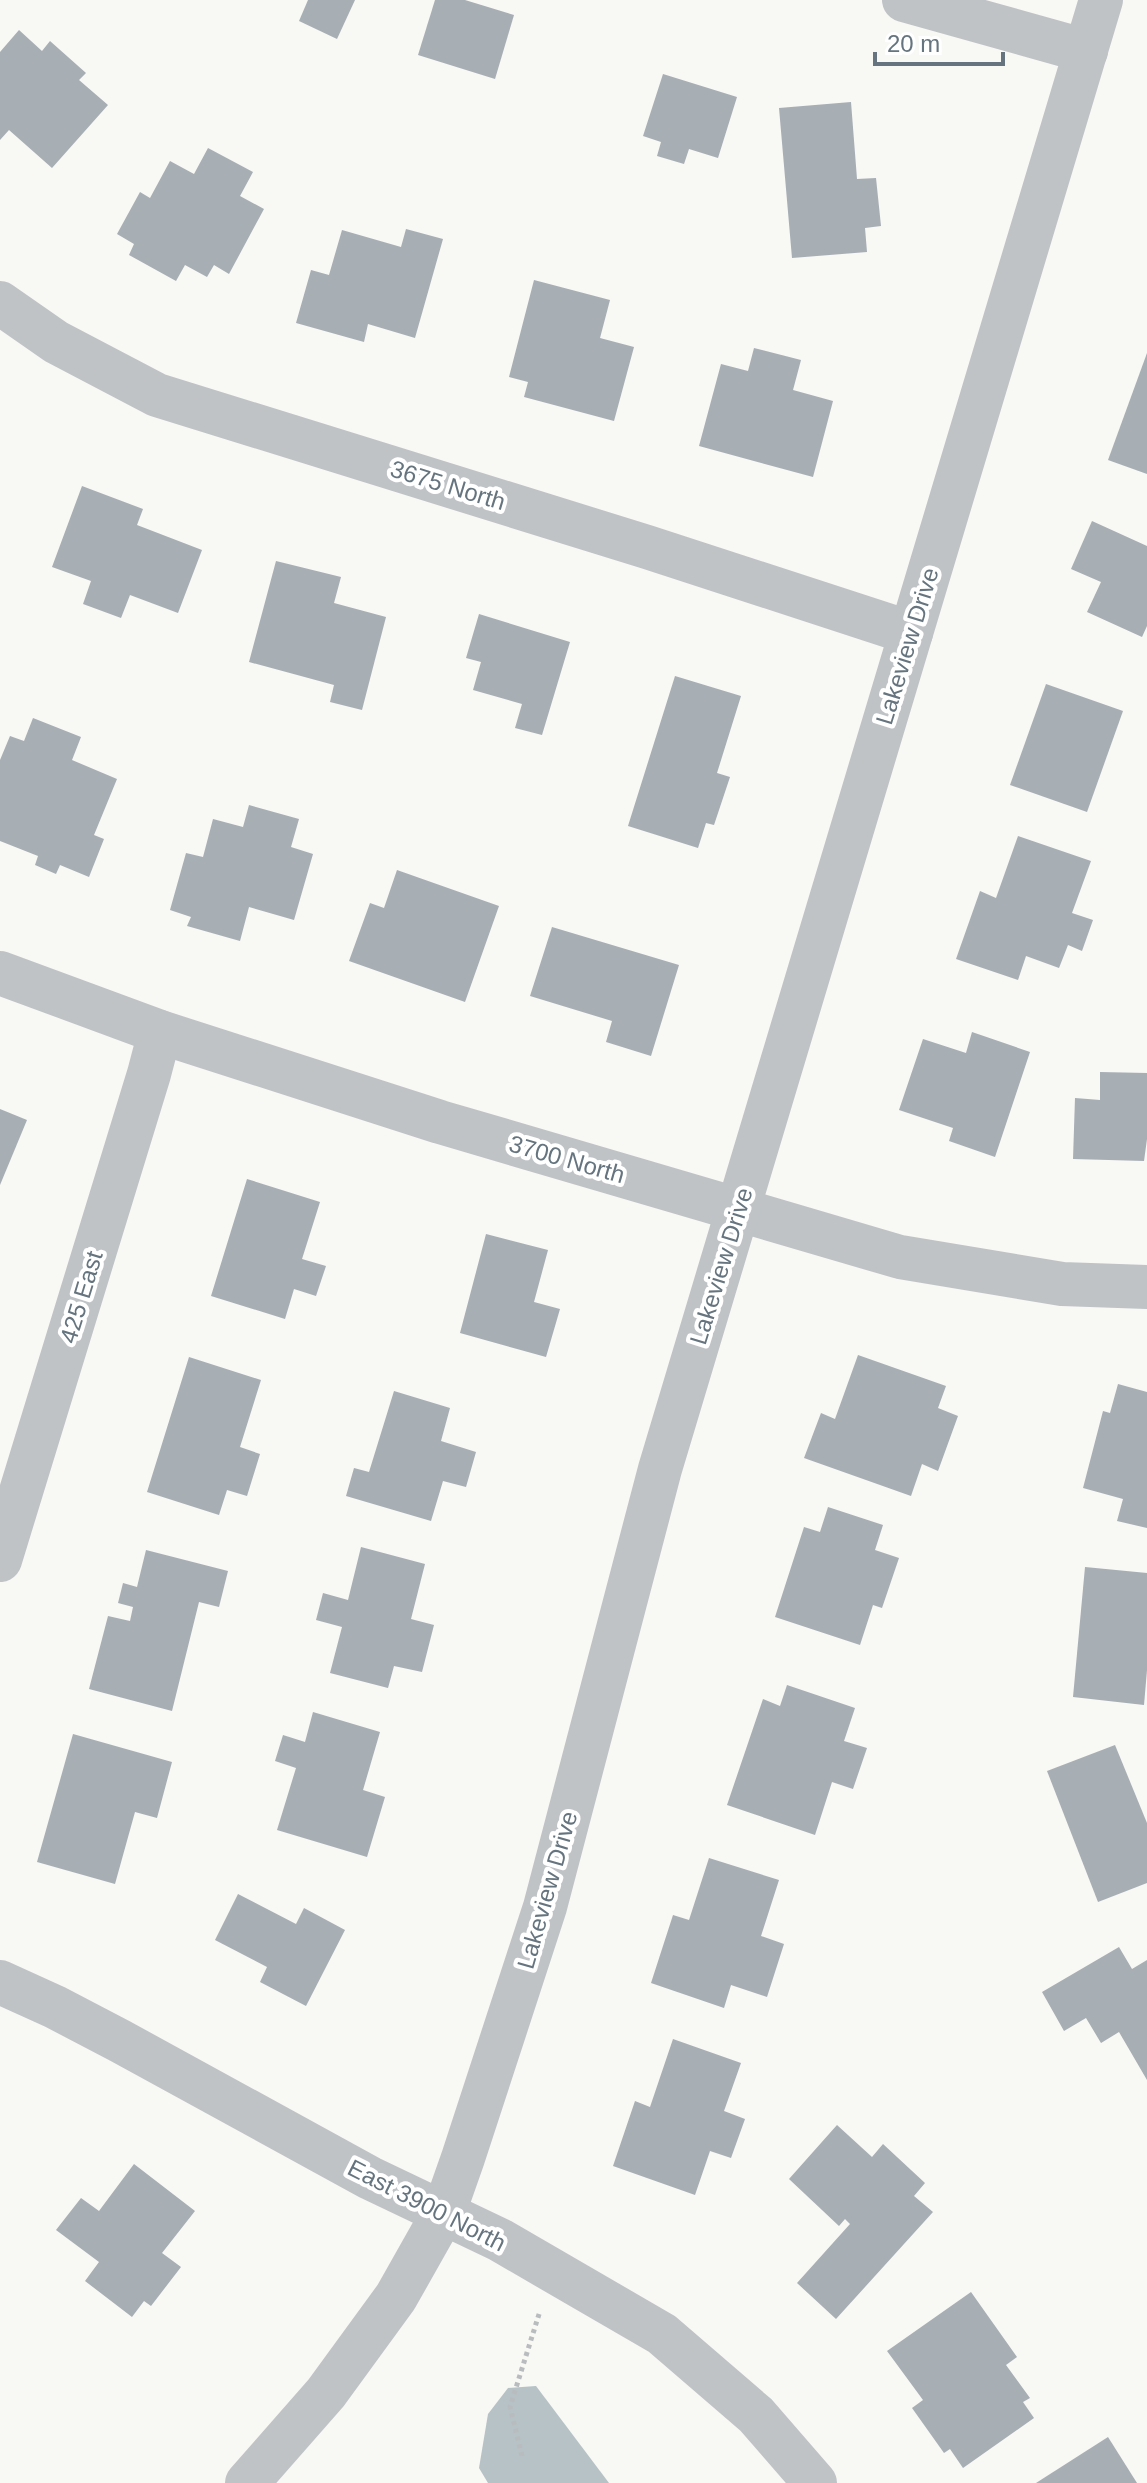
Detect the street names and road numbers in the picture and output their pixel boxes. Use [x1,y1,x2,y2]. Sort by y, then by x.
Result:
street label: 3675 North [387,455,509,515]
street label: Lakeview Drive [870,564,944,728]
street label: 3700 North [506,1130,628,1188]
street label: Lakeview Drive [684,1184,758,1348]
street label: 425 East [54,1247,108,1346]
street label: Lakeview Drive [512,1808,582,1972]
street label: East 3900 North [344,2154,510,2256]

